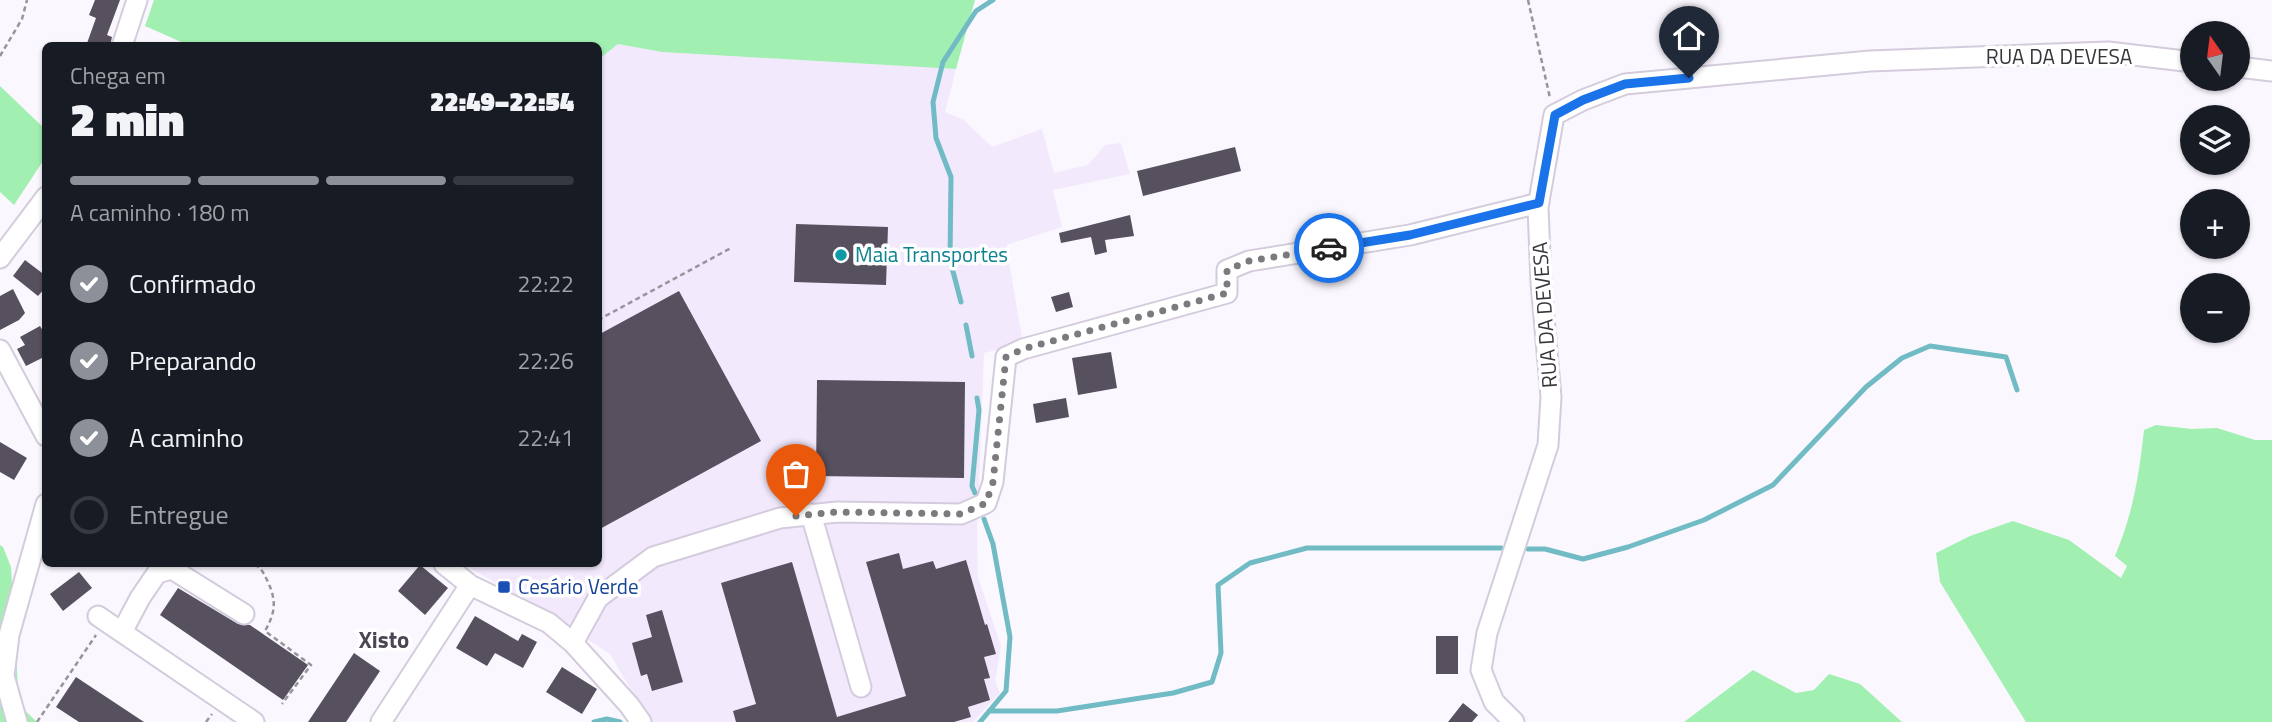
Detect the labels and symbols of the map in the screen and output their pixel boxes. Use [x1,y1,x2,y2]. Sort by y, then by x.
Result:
pin [1659,6,1719,78]
north arrow [2180,21,2250,91]
street label: RUA DA DEVESA [1986,40,2133,72]
courier [1294,213,1364,283]
place label: Maia Transportes [855,238,1008,270]
street label: RUA DA DEVESA [1523,240,1565,389]
marker: Maia Transportes [833,247,849,263]
pin [766,444,826,516]
place label: Cesário Verde [518,570,639,602]
marker: Cesário Verde [496,579,512,595]
district label: Xisto [359,622,409,657]

